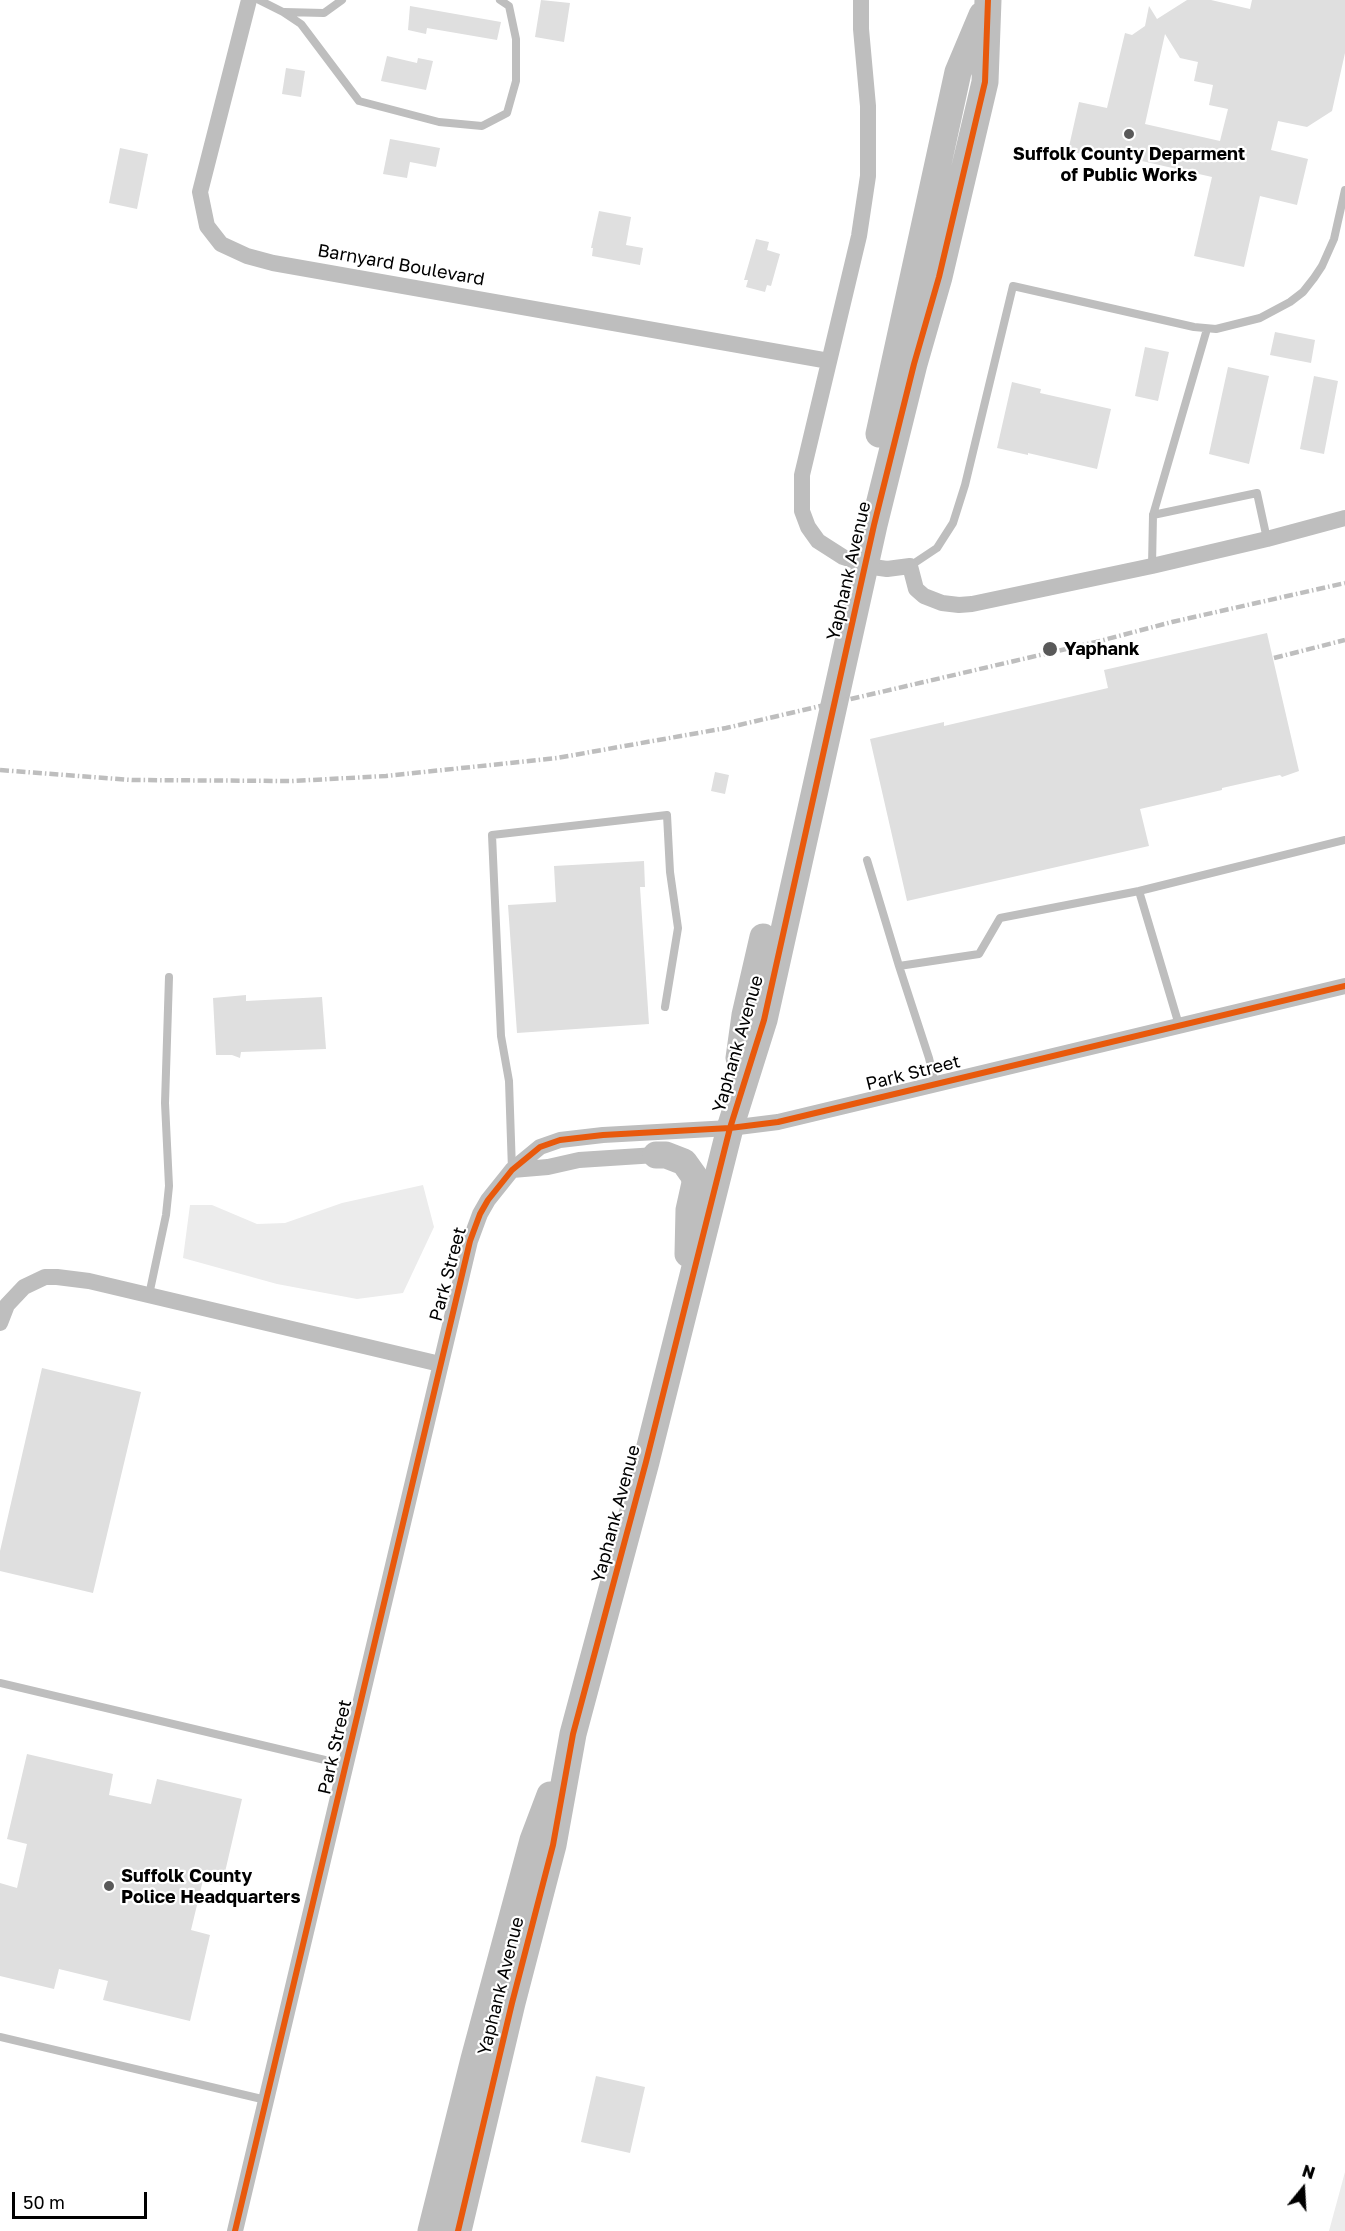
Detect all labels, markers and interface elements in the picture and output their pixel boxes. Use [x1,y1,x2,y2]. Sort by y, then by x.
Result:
marker: Suffolk County Deparment of Public Works [1122,127,1136,141]
place label: Suffolk County Deparment of Public Works [1013,143,1245,186]
street label: Barnyard Boulevard [316,240,486,290]
street label: Yaphank Avenue [823,499,875,643]
place label: Yaphank [1064,638,1139,660]
marker: Yaphank [1041,640,1059,658]
street label: Yaphank Avenue [708,973,768,1115]
street label: Park Street [863,1051,963,1095]
street label: Park Street [425,1224,471,1324]
street label: Yaphank Avenue [587,1443,645,1585]
street label: Park Street [314,1697,356,1797]
place label: Suffolk County Police Headquarters [121,1865,300,1908]
marker: Suffolk County Police Headquarters [102,1879,116,1893]
street label: Yaphank Avenue [473,1915,529,2057]
north arrow [1273,2159,1333,2219]
text: N [1300,2160,1317,2183]
scale bar [15,2180,150,2218]
text: 50 m [23,2191,65,2213]

